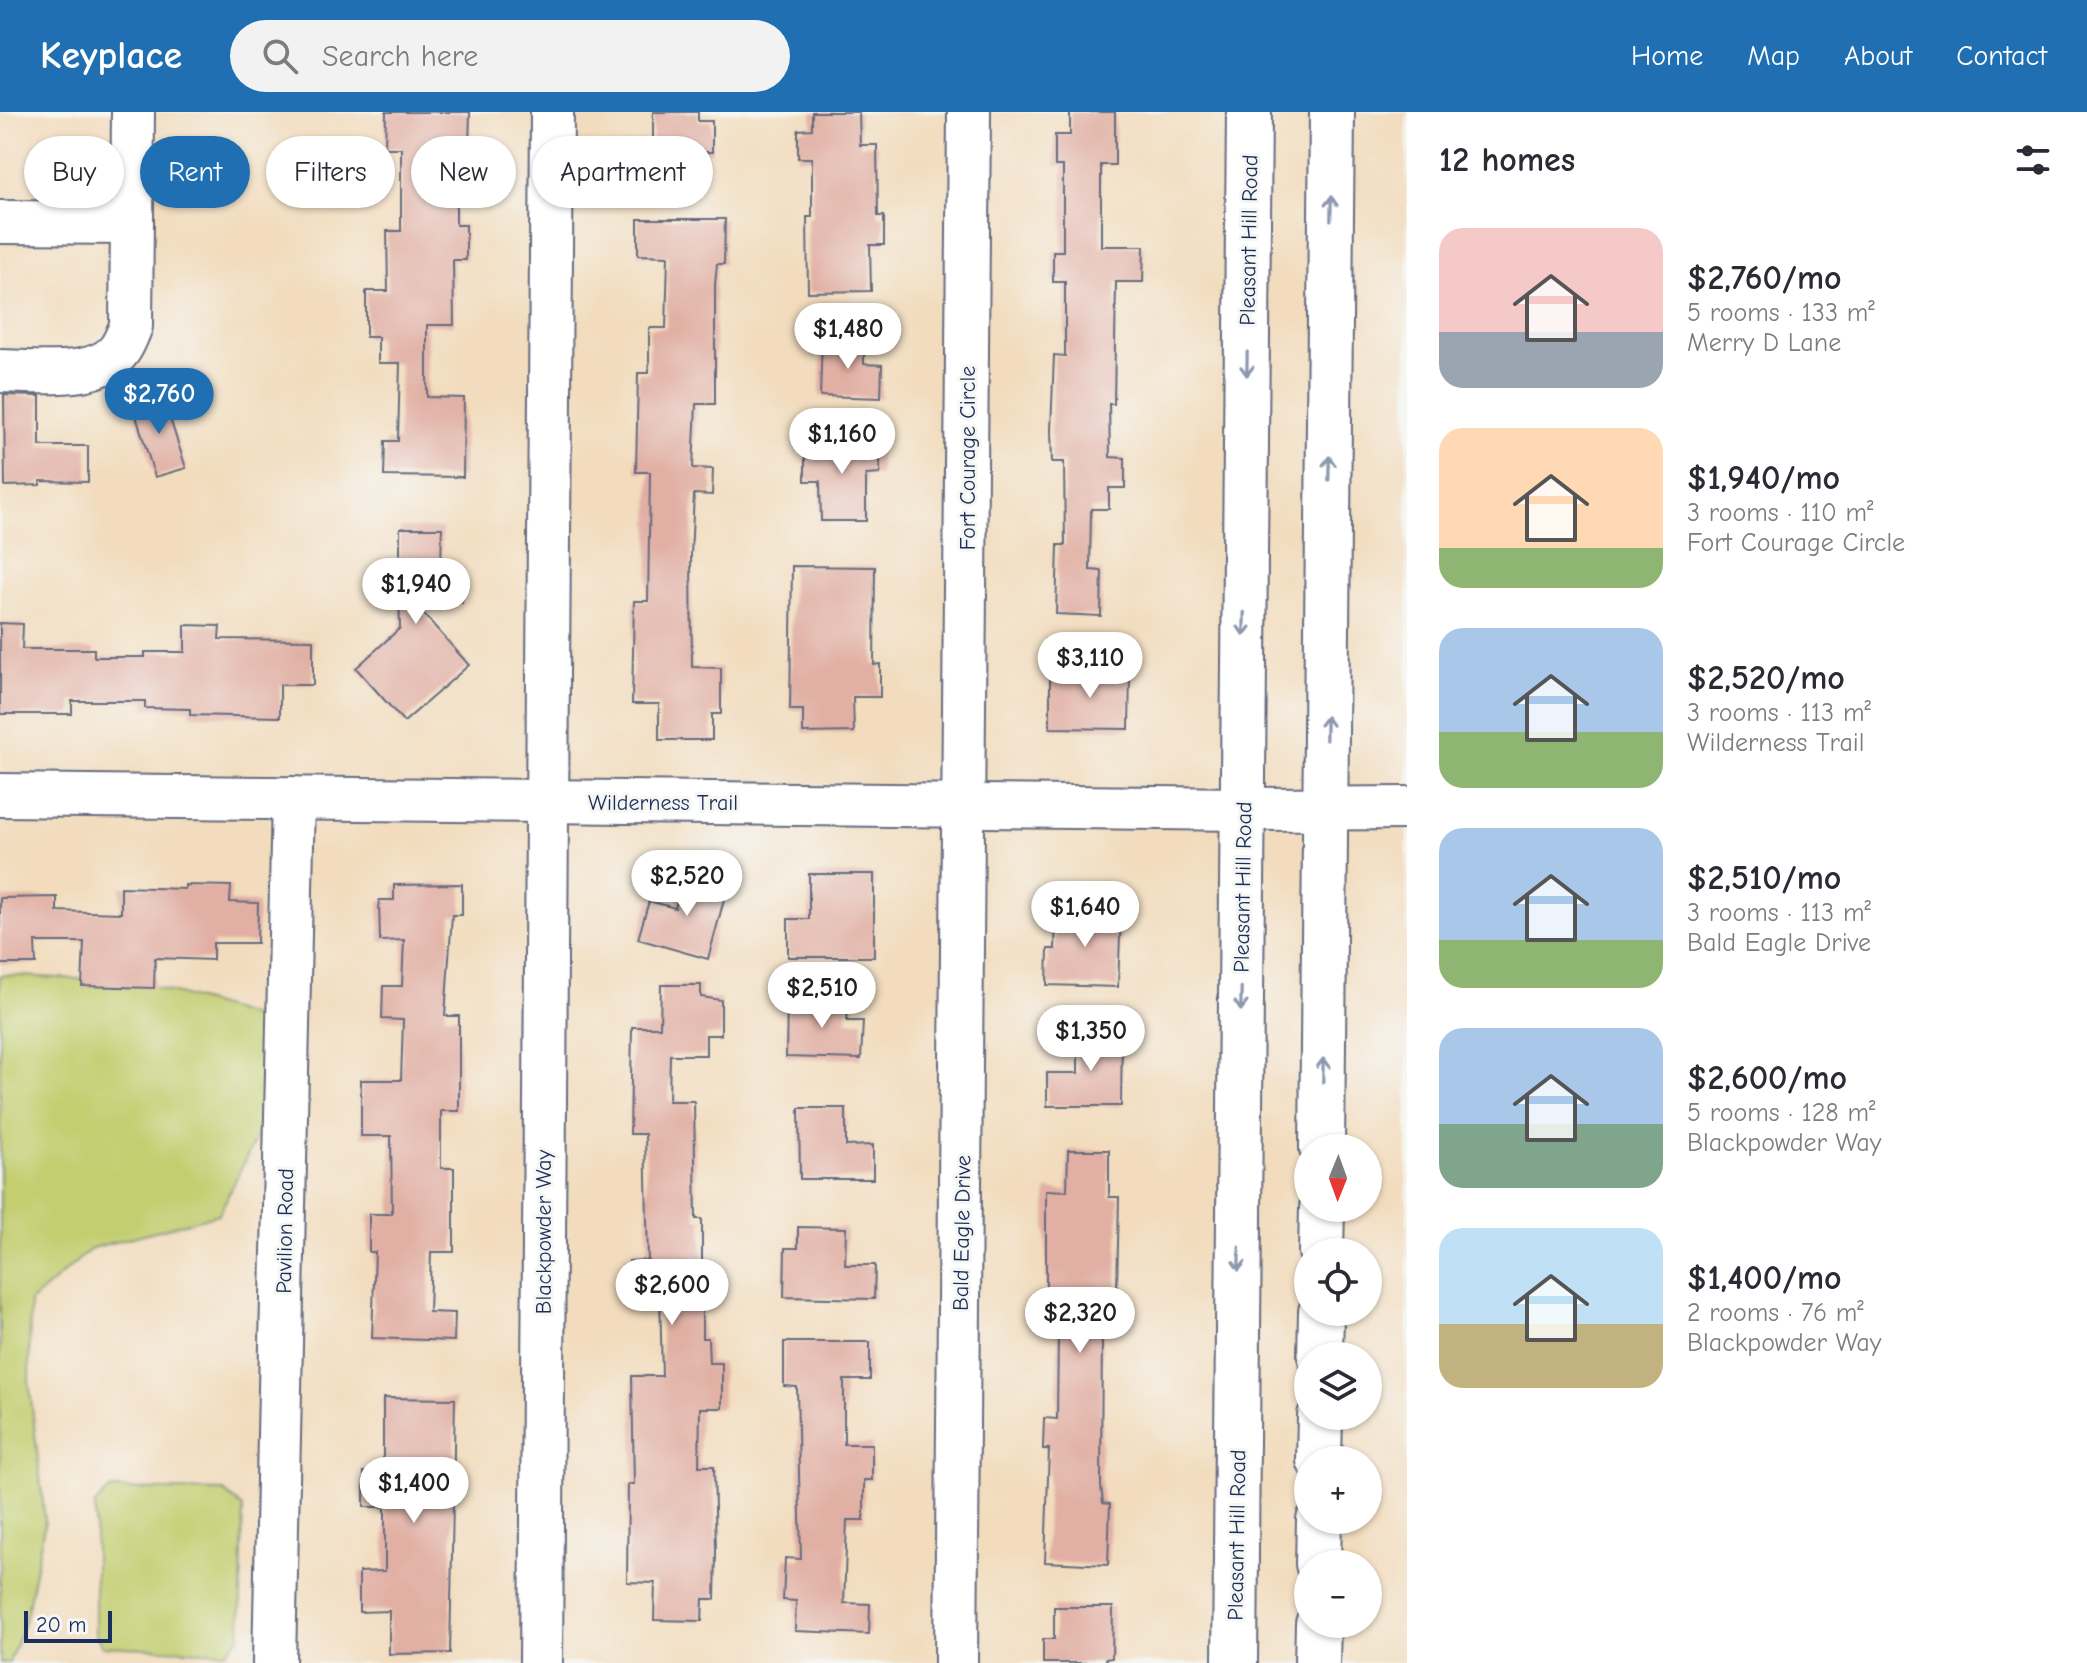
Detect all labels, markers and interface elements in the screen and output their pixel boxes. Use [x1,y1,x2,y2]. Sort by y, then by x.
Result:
search box [230,20,790,92]
text: Keyplace [40,34,182,78]
icon: search [258,34,302,78]
text: Search here [322,39,478,74]
text: Home [1631,40,1703,72]
text: Map [1747,40,1800,72]
text: About [1844,40,1912,72]
text: Contact [1956,40,2047,72]
chip: Buy [24,136,124,208]
chip: Rent [140,136,250,208]
chip: Filters [266,136,395,208]
chip: New [411,136,516,208]
chip: Apartment [532,136,713,208]
icon: filters [2011,138,2055,182]
text: 12 homes [1439,140,1575,180]
street label: Pleasant Hill Road [1235,154,1263,326]
one-way arrow [1323,195,1339,222]
text: $2,760/mo [1687,258,1842,298]
icon: home [1503,260,1599,356]
text: 5 rooms · 133 m² [1687,298,1875,328]
pin: $1,480 [783,303,913,371]
text: $1,480 [812,314,884,344]
text: Merry D Lane [1687,328,1841,358]
one-way arrow [1239,350,1254,377]
street label: Fort Courage Circle [955,366,981,550]
pin: $2,760 [94,368,224,436]
text: $2,760 [123,379,195,409]
pin: $1,160 [777,408,907,476]
text: $1,160 [807,419,877,449]
one-way arrow [1321,455,1337,482]
text: $1,940/mo [1687,458,1840,498]
icon: home [1503,460,1599,556]
text: 3 rooms · 110 m² [1687,498,1874,528]
text: Fort Courage Circle [1687,528,1905,558]
pin: $1,940 [351,558,481,626]
text: $1,940 [380,569,452,599]
one-way arrow [1236,610,1252,637]
pin: $3,110 [1025,632,1155,700]
text: $3,110 [1056,643,1124,673]
text: $2,520/mo [1687,658,1845,698]
icon: home [1503,660,1599,756]
text: 3 rooms · 113 m² [1687,698,1871,728]
one-way arrow [1319,715,1334,742]
text: Wilderness Trail [1687,728,1864,758]
street label: Wilderness Trail [588,790,738,816]
street label: Pleasant Hill Road [1229,801,1257,973]
pin: $2,520 [622,850,752,918]
text: $2,510/mo [1687,858,1841,898]
icon: home [1503,860,1599,956]
text: $2,520 [649,861,725,891]
pin: $1,640 [1020,881,1150,949]
text: $1,640 [1049,892,1121,922]
text: 3 rooms · 113 m² [1687,898,1871,928]
text: Bald Eagle Drive [1687,928,1871,958]
pin: $2,510 [757,962,887,1030]
text: $2,510 [786,973,858,1003]
one-way arrow [1233,985,1249,1012]
pin: $1,350 [1026,1005,1156,1073]
text: $1,350 [1055,1016,1127,1046]
one-way arrow [1315,1057,1331,1084]
text: $2,600/mo [1687,1058,1847,1098]
icon: home [1503,1060,1599,1156]
text: 5 rooms · 128 m² [1687,1098,1875,1128]
text: Blackpowder Way [1687,1128,1881,1158]
north arrow [1294,1134,1382,1222]
map controls [1294,1134,1382,1638]
street label: Blackpowder Way [531,1150,557,1314]
street label: Bald Eagle Drive [948,1155,976,1311]
street label: Pavilion Road [271,1168,299,1294]
button: locate [1294,1238,1382,1326]
one-way arrow [1231,1245,1246,1272]
text: $1,400/mo [1687,1258,1842,1298]
pin: $2,600 [607,1259,737,1327]
icon: home [1503,1260,1599,1356]
text: $2,600 [634,1270,710,1300]
pin: $2,320 [1015,1287,1145,1355]
text: $2,320 [1043,1298,1117,1328]
text: 2 rooms · 76 m² [1687,1298,1864,1328]
text: Blackpowder Way [1687,1328,1881,1358]
button: layers [1294,1342,1382,1430]
button: + [1294,1446,1382,1534]
street label: Pleasant Hill Road [1223,1449,1251,1621]
pin: $1,400 [349,1457,479,1525]
text: $1,400 [378,1468,450,1498]
button: − [1294,1550,1382,1638]
scale bar [24,1607,112,1643]
text: 20 m [36,1612,86,1638]

